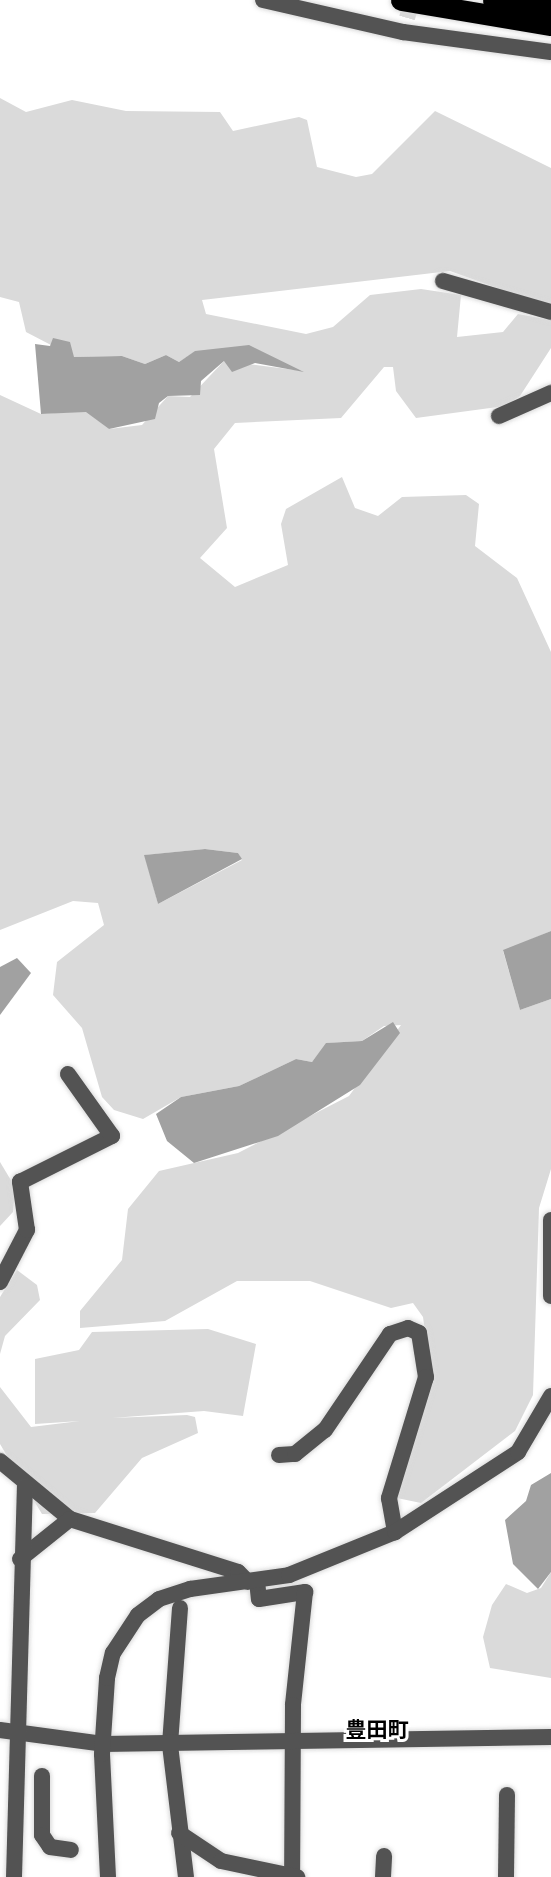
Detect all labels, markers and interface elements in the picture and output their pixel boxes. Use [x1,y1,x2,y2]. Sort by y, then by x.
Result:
district label: 豊田町 [346,1717,408,1743]

